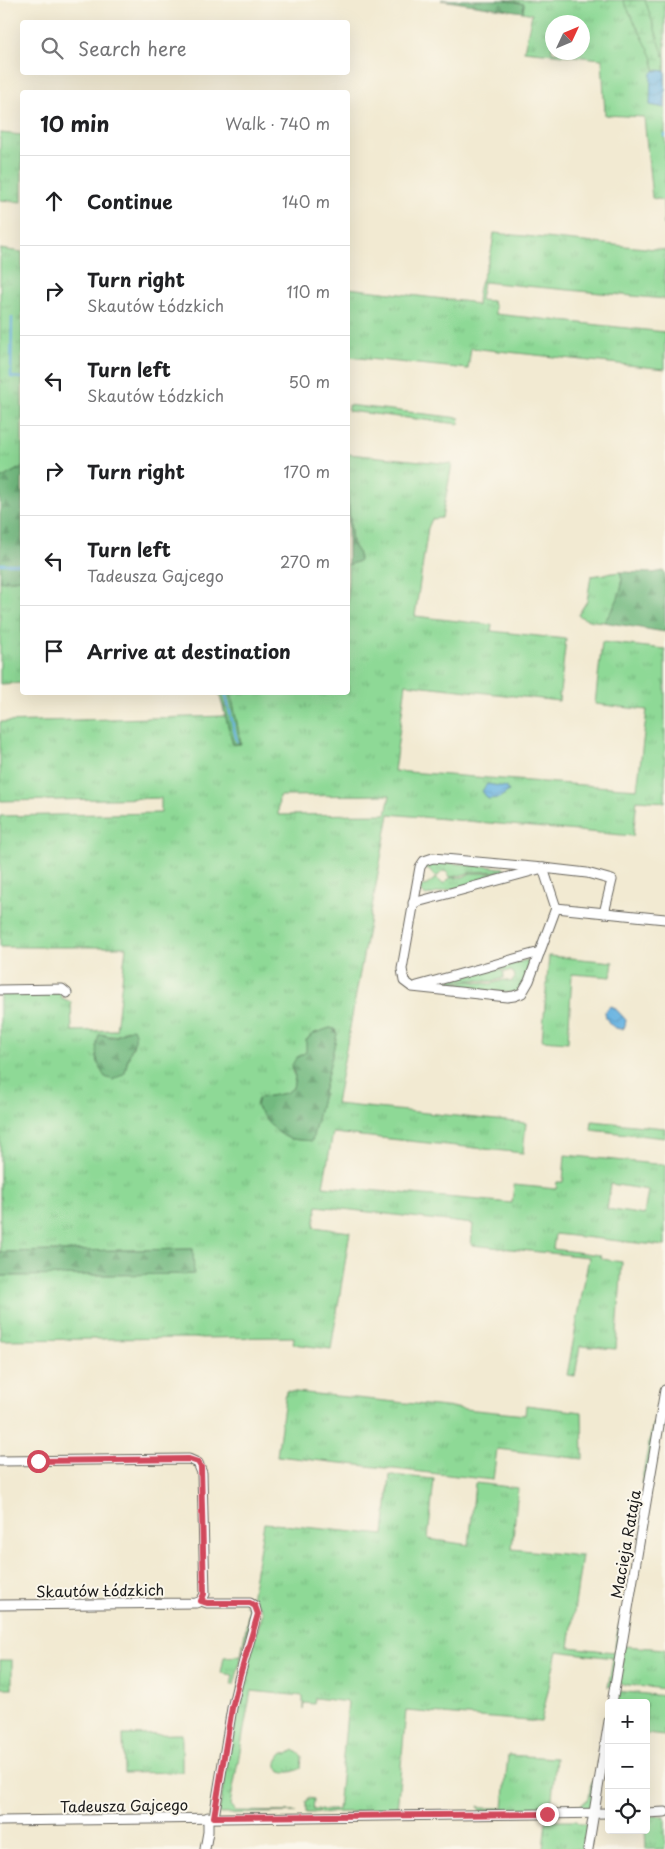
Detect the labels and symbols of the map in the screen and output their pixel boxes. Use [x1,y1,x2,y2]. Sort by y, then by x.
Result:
north arrow [545,15,590,60]
route start [27,1450,50,1473]
street label: Macieja Rataja [604,1487,646,1600]
street label: Skautów Łódzkich [36,1577,164,1603]
street label: Tadeusza Gajcego [60,1792,188,1818]
route end [536,1803,559,1826]

